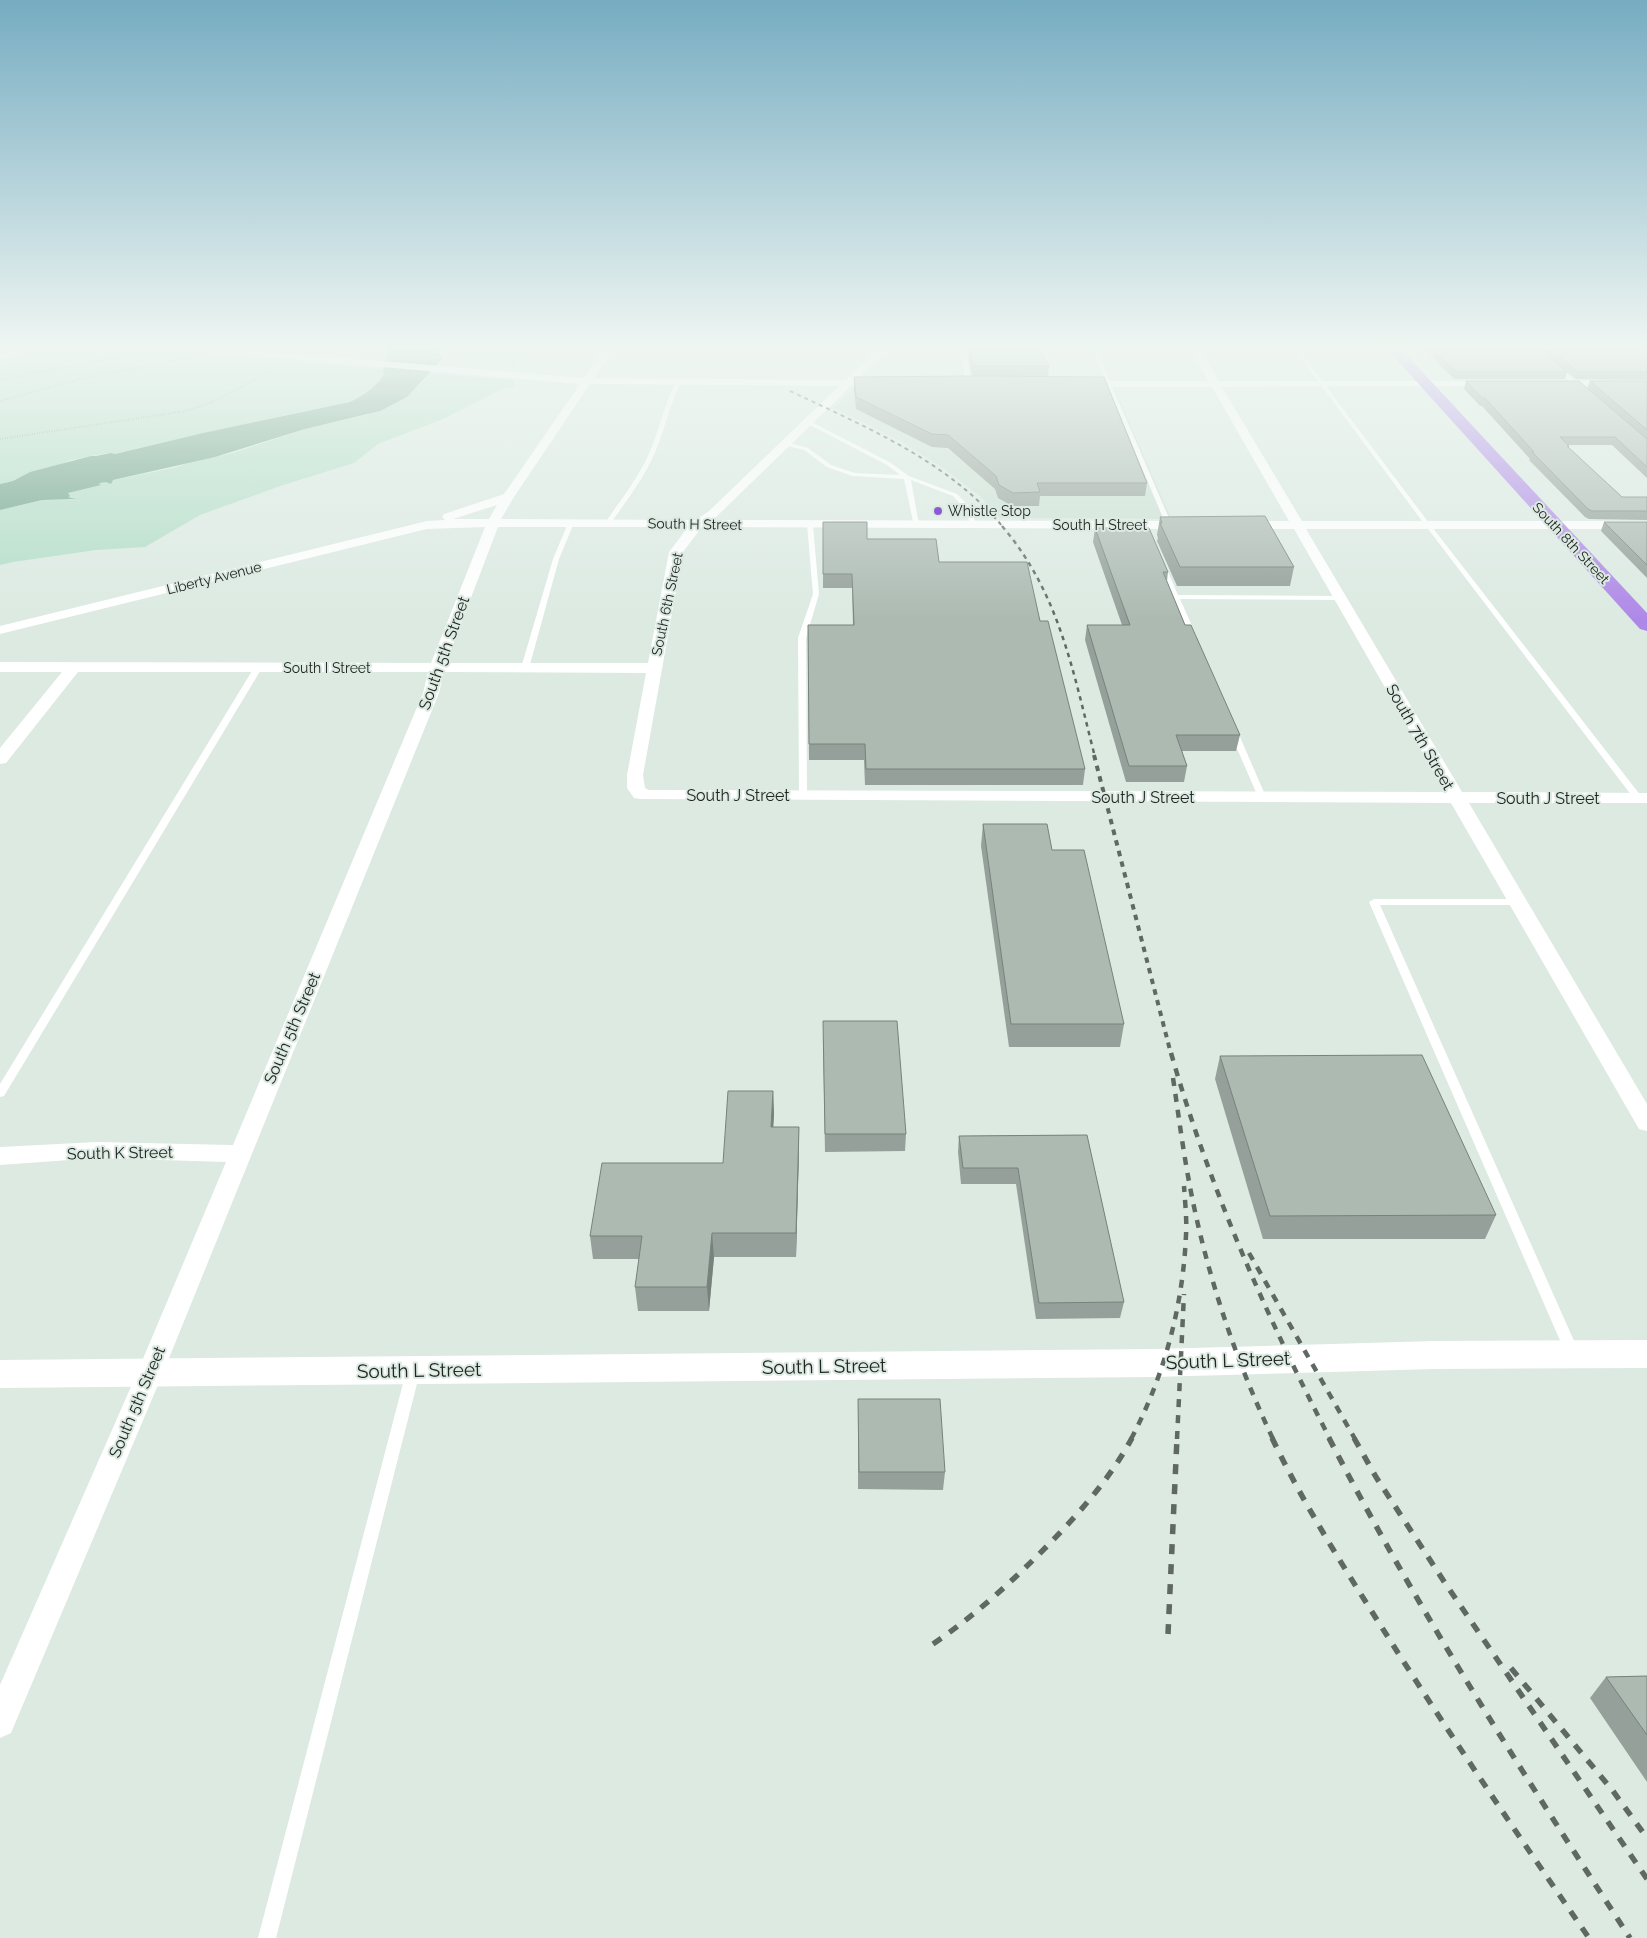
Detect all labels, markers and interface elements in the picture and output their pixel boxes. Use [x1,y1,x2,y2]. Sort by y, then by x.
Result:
street label: South 8th Street [1529,499,1613,587]
place label: Whistle Stop [948,503,1031,519]
marker: Whistle Stop [932,505,944,517]
street label: South H Street [648,515,743,533]
street label: South H Street [1053,517,1147,533]
street label: South 6th Street [648,551,686,657]
street label: Liberty Avenue [165,558,263,598]
street label: South 5th Street [415,593,474,712]
street label: South I Street [283,660,371,676]
street label: South 7th Street [1382,681,1458,794]
street label: South J Street [686,786,790,805]
street label: South J Street [1091,788,1195,807]
street label: South J Street [1496,789,1600,808]
street label: South 5th Street [260,969,324,1087]
street label: South K Street [67,1143,174,1163]
street label: South 5th Street [105,1343,169,1461]
street label: South L Street [1165,1347,1291,1373]
street label: South L Street [762,1354,887,1378]
street label: South L Street [357,1358,482,1382]

